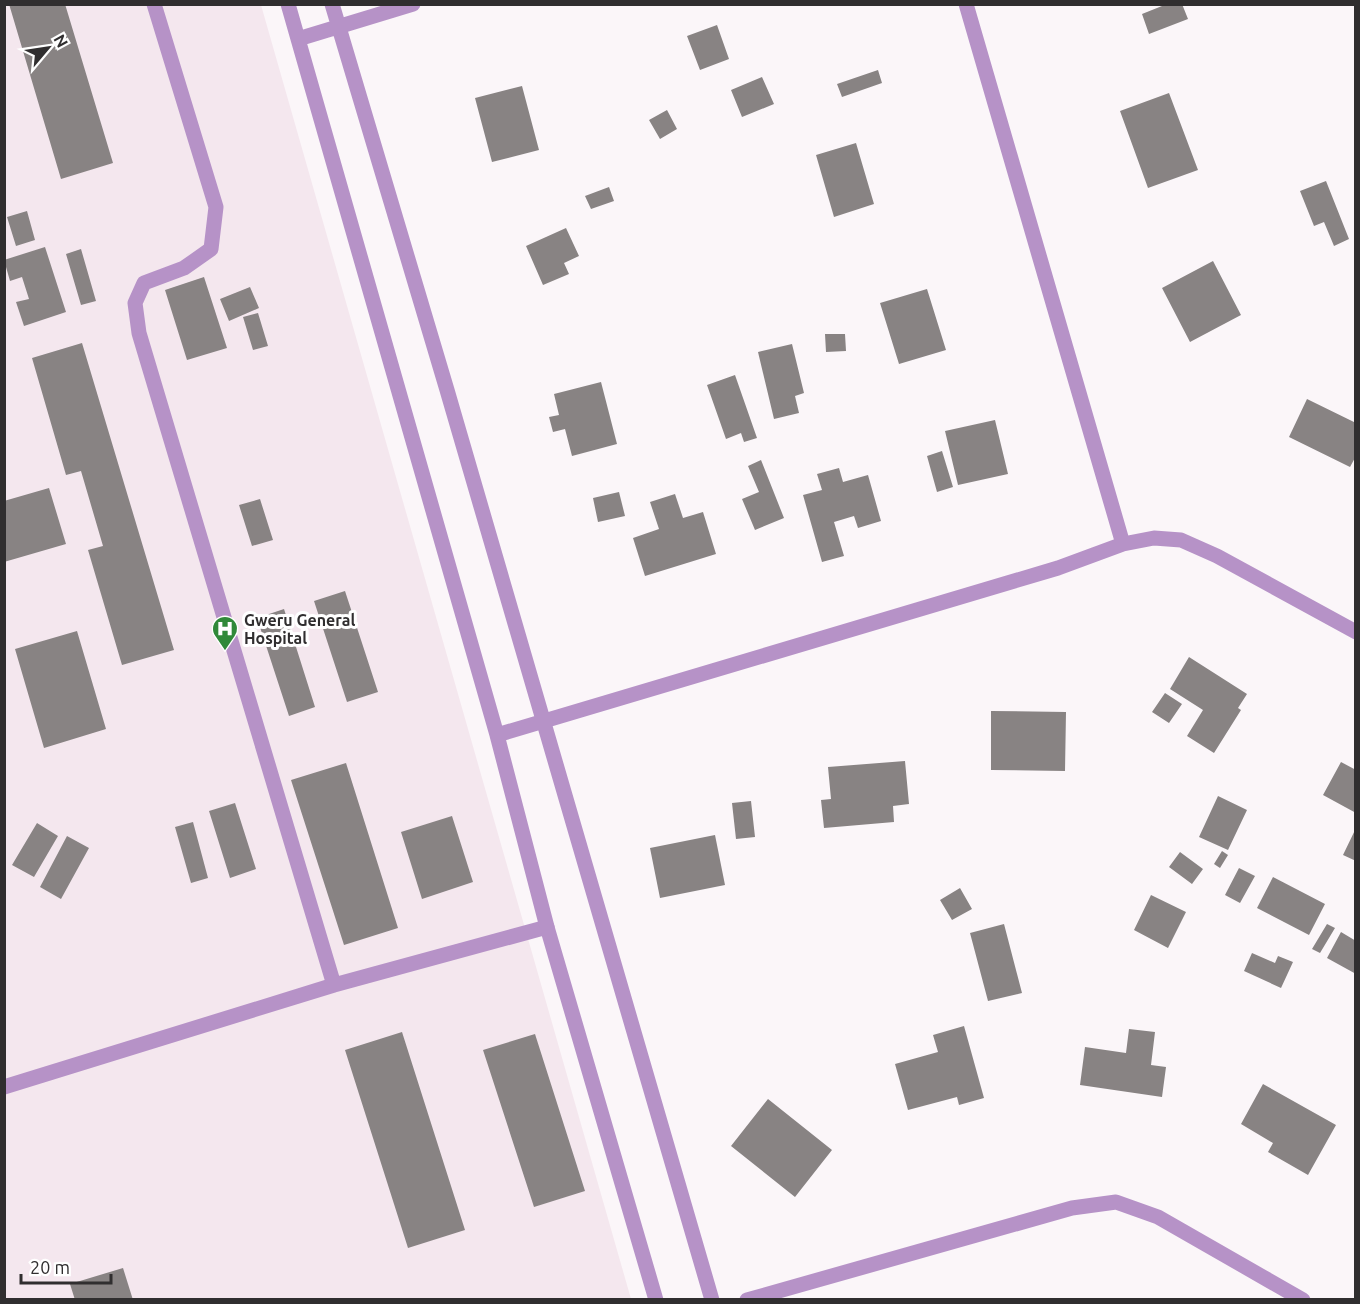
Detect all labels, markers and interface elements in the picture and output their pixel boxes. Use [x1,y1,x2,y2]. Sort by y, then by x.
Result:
north arrow [18,18,78,78]
text: N [50,31,72,50]
place label: Gweru General Hospital [244,611,355,647]
hospital icon: Gweru General Hospital [210,614,240,652]
scale bar [21,1247,111,1285]
text: 20 m [30,1257,70,1277]

